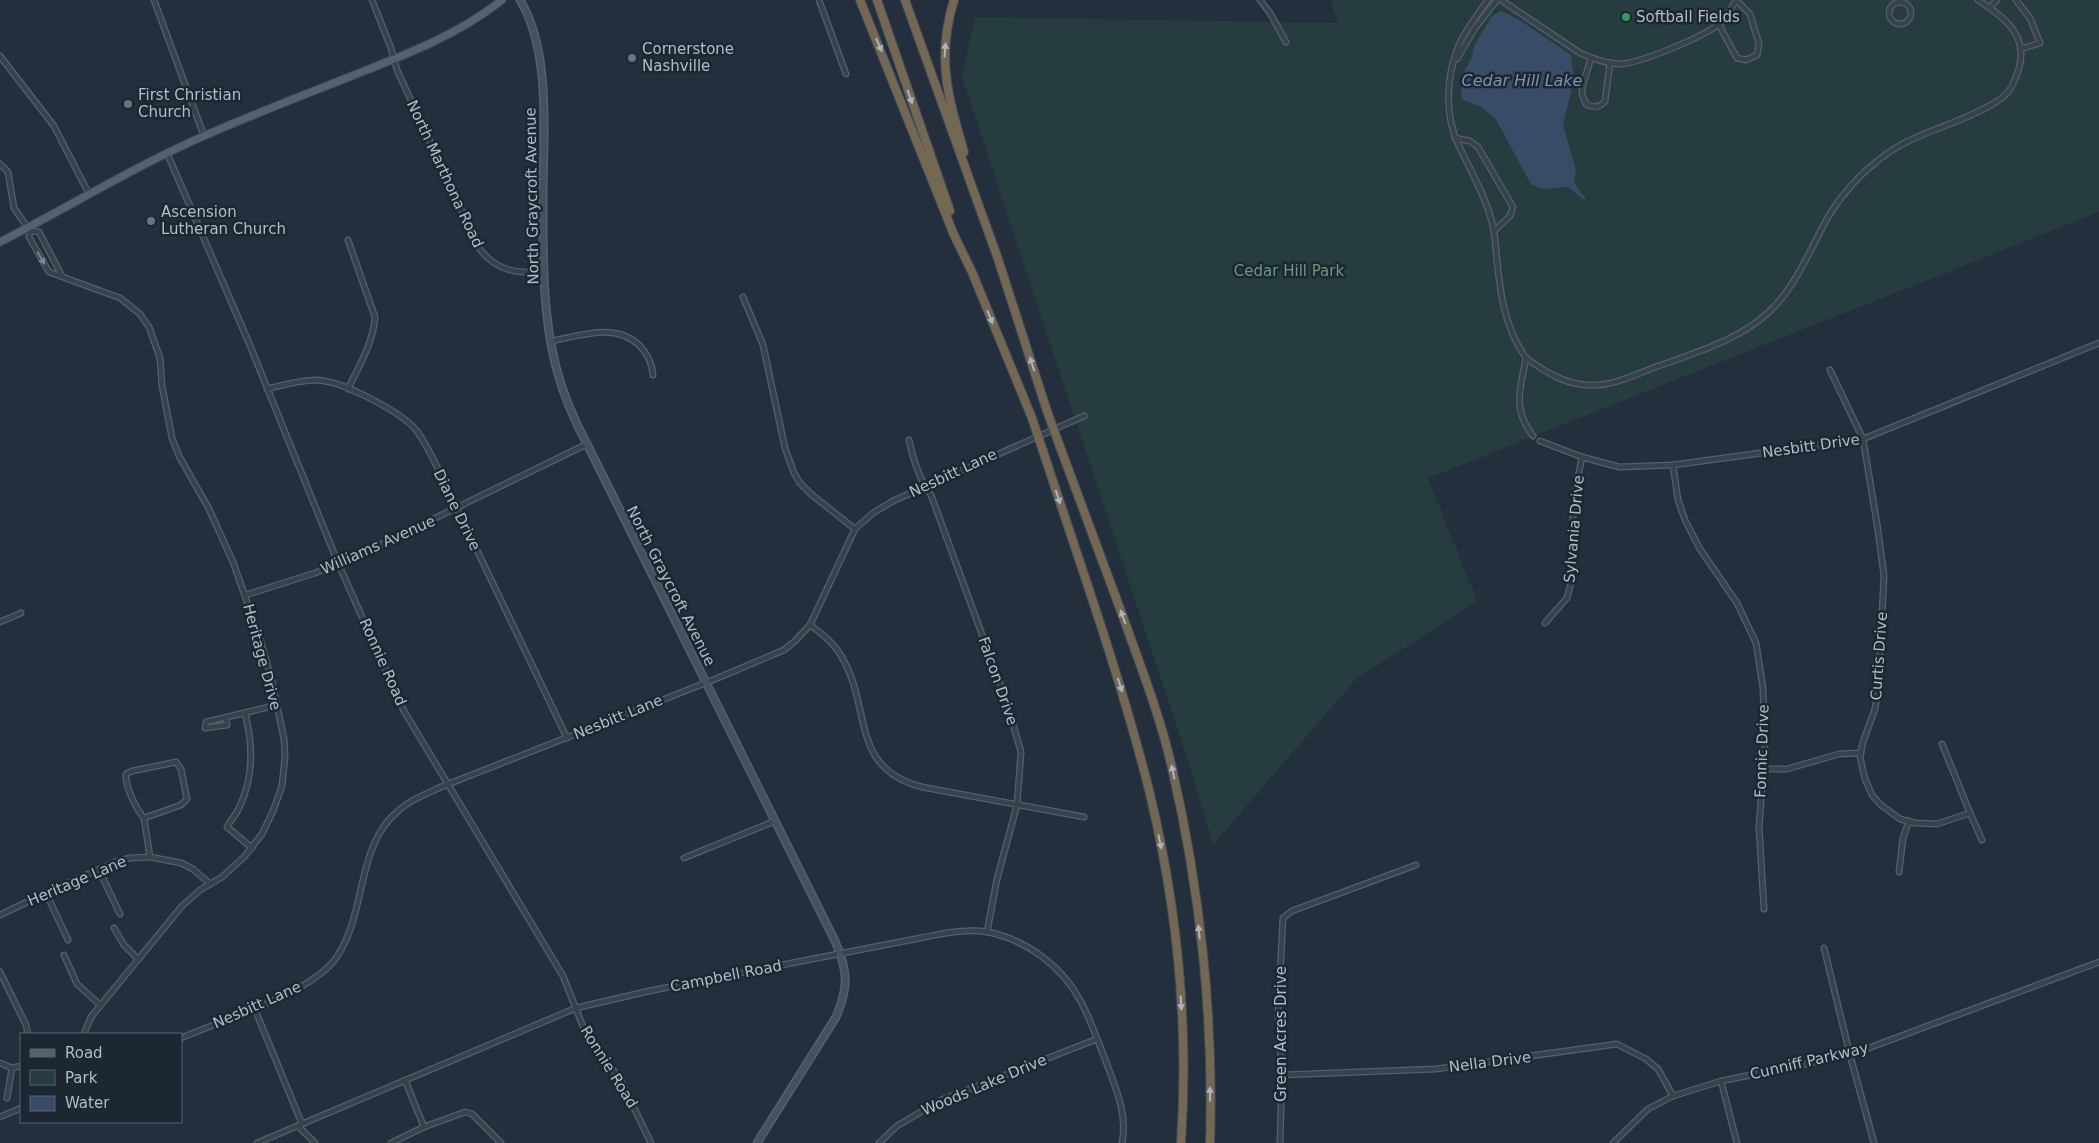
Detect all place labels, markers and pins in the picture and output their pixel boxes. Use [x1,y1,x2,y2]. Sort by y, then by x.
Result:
place label: Softball Fields [1636,8,1740,26]
marker: Softball Fields [1620,11,1632,23]
place label: Cornerstone Nashville [642,40,734,75]
marker: Cornerstone Nashville [626,52,638,64]
place label: First Christian Church [138,86,241,121]
marker: First Christian Church [122,98,134,110]
place label: Ascension Lutheran Church [161,203,286,238]
marker: Ascension Lutheran Church [145,215,157,227]

